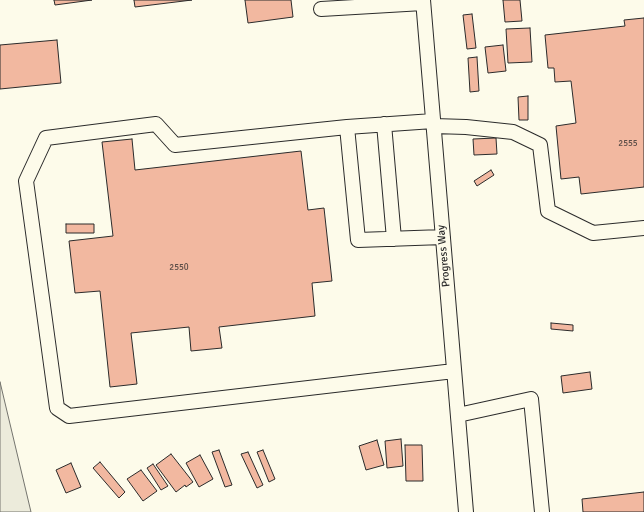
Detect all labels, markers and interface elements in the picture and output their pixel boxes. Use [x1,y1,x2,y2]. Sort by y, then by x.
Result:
house number: 2555 [618,139,638,149]
street label: Progress Way [435,224,453,288]
house number: 2550 [169,263,189,273]

